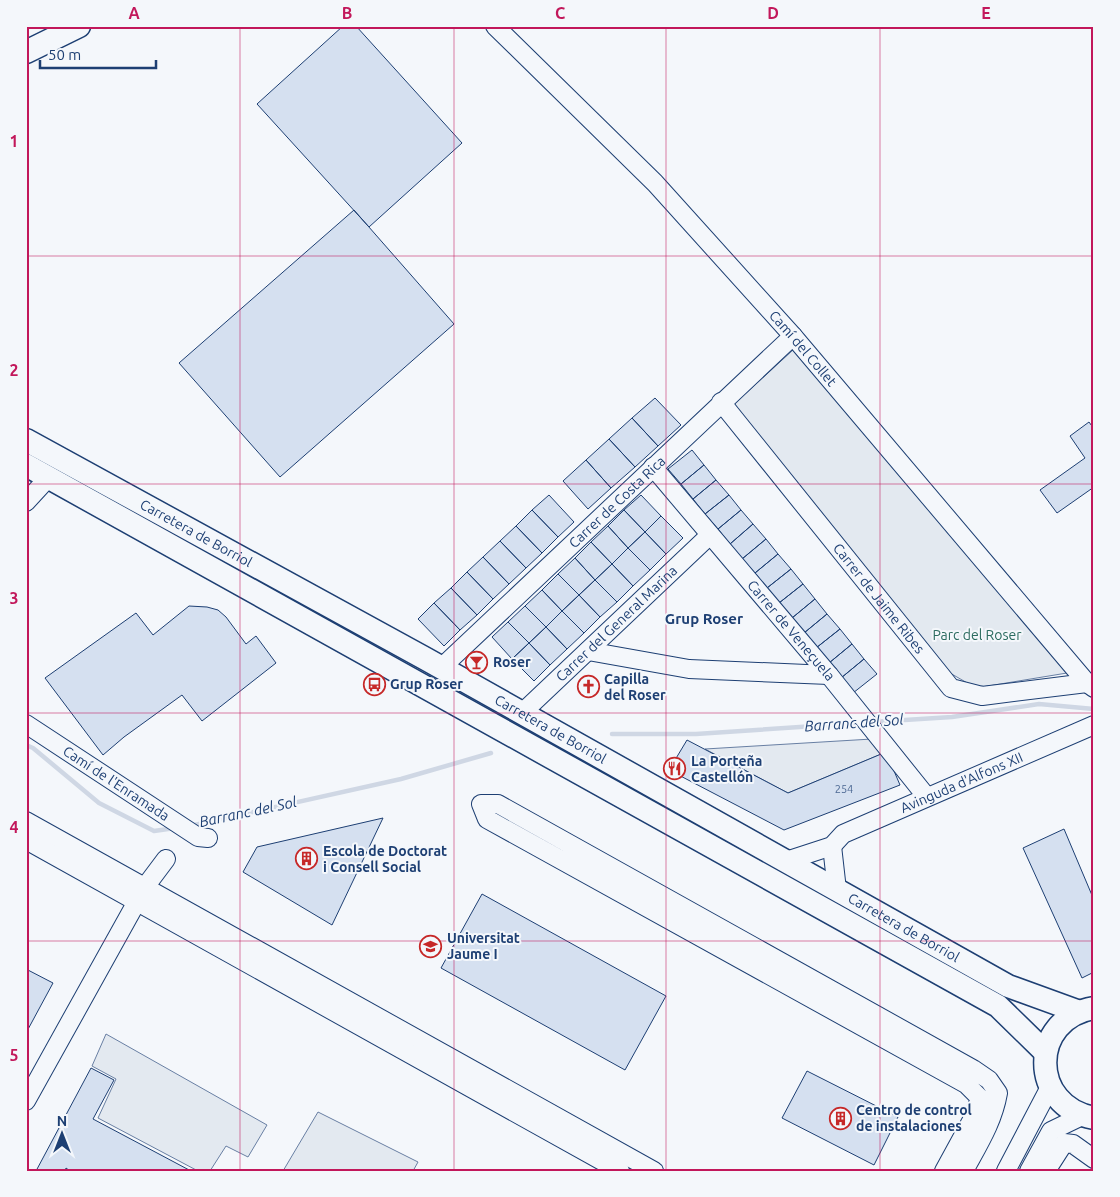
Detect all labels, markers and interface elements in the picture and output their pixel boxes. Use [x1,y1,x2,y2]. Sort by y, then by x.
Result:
text: A [128,4,140,22]
text: B [342,4,352,22]
text: C [555,4,565,22]
text: D [767,4,779,22]
text: E [981,4,991,22]
scale bar [40,38,156,70]
text: 50 m [48,46,81,63]
text: 1 [9,132,19,150]
street label: Camí del Collet [766,307,840,390]
text: 2 [9,361,19,379]
street label: Carrer de Costa Rica [566,453,669,551]
street label: Carretera de Borriol [137,496,255,570]
street label: Carrer de Jaime Ribes [830,540,928,657]
street label: Carrer del General Marina [552,562,680,685]
street label: Carrer de Veneçuela [744,577,838,684]
text: 3 [9,589,19,607]
district label: Grup Roser [665,610,744,627]
park label: Parc del Roser [932,627,1022,643]
bar icon: Roser [465,650,489,674]
place label: Roser [493,654,531,670]
place label: Capilla del Roser [604,671,666,703]
bus stop icon: Grup Roser [362,672,386,696]
church icon: Capilla del Roser [576,675,600,699]
place label: Grup Roser [390,676,463,692]
street label: Carretera de Borriol [492,691,609,767]
water label: Barranc del Sol [804,711,905,734]
street label: Camí de l'Enramada [60,743,172,824]
street label: Avinguda d'Alfons XII [898,749,1025,816]
place label: La Porteña Castellón [691,753,762,785]
restaurant icon: La Porteña Castellón [663,757,687,781]
house number: 254 [835,783,853,795]
water label: Barranc del Sol [198,793,299,830]
text: 4 [9,818,19,836]
place label: Escola de Doctorat i Consell Social [323,843,447,875]
building icon: Escola de Doctorat i Consell Social [295,847,319,871]
street label: Carretera de Borriol [845,890,963,965]
place label: Universitat Jaume I [447,930,520,962]
school or university icon: Universitat Jaume I [419,934,443,958]
text: 5 [9,1046,19,1064]
place label: Centro de control de instalaciones [856,1102,972,1134]
building icon: Centro de control de instalaciones [828,1106,852,1130]
north arrow [38,1110,88,1160]
text: N [57,1113,67,1129]

